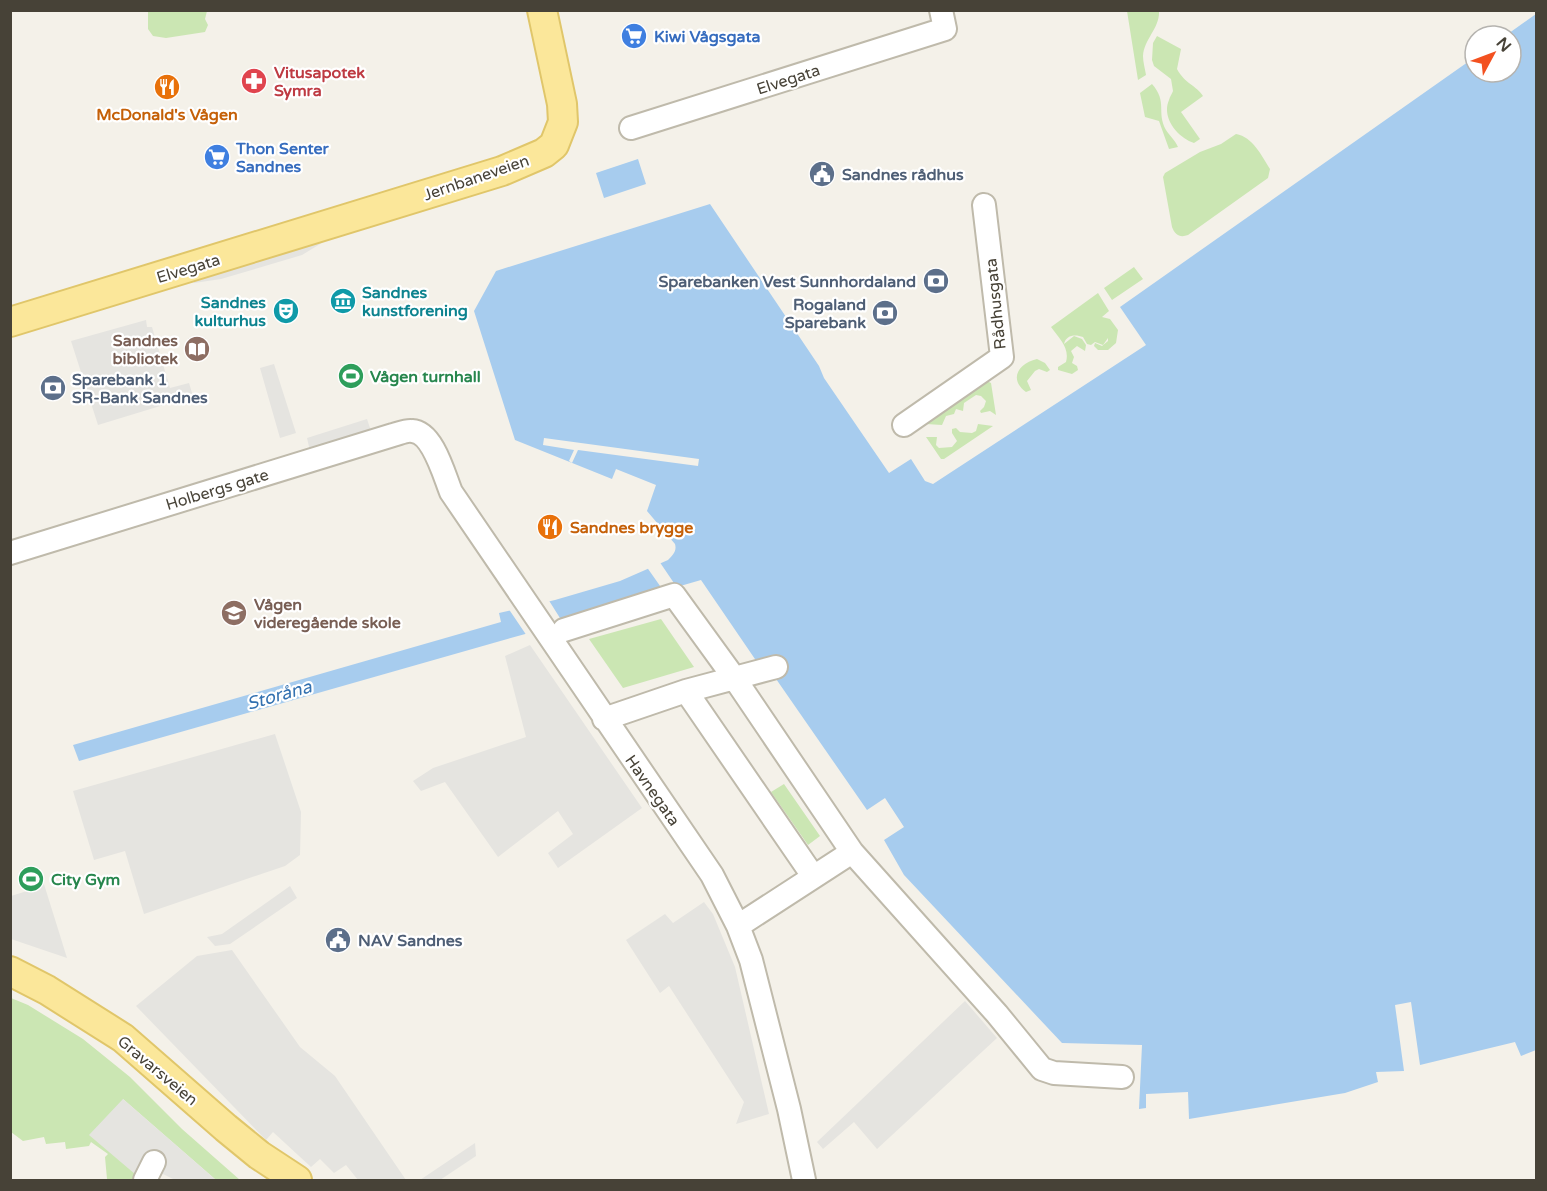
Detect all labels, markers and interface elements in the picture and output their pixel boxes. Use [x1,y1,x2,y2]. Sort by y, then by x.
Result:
supermarket icon: Kiwi Vågsgata [619,21,649,51]
north arrow [1463,24,1523,84]
place label: Kiwi Vågsgata [654,27,761,47]
text: N [1492,33,1515,56]
street label: Elvegata [754,60,823,100]
place label: Vitusapotek Symra [274,63,365,101]
pharmacy icon: Vitusapotek Symra [239,66,269,96]
restaurant icon: McDonald's Vågen [152,72,182,102]
place label: McDonald's Vågen [96,105,238,125]
place label: Thon Senter Sandnes [235,139,330,177]
supermarket icon: Thon Senter Sandnes [202,142,232,172]
street label: Jernbaneveien [421,151,532,205]
public building icon: Sandnes rådhus [807,159,837,189]
place label: Sandnes rådhus [842,165,964,185]
street label: Elvegata [154,250,223,288]
street label: Rådhusgata [981,257,1011,350]
bank icon: Sparebanken Vest Sunnhordaland [921,266,951,296]
place label: Sparebanken Vest Sunnhordaland [658,272,916,292]
place label: Sandnes kunstforening [362,283,468,321]
museum icon: Sandnes kunstforening [328,286,358,316]
place label: Sandnes kulturhus [194,293,266,331]
place label: Rogaland Sparebank [785,295,866,333]
theatre icon: Sandnes kulturhus [271,296,301,326]
bank icon: Rogaland Sparebank [870,298,900,328]
place label: Sandnes bibliotek [112,331,178,369]
library icon: Sandnes bibliotek [182,334,212,364]
sports icon: Vågen turnhall [336,361,366,391]
place label: Vågen turnhall [370,367,481,387]
place label: Sparebank 1 SR-Bank Sandnes [72,370,208,408]
bank icon: Sparebank 1 SR-Bank Sandnes [38,373,68,403]
street label: Holbergs gate [163,465,271,515]
restaurant icon: Sandnes brygge [535,512,565,542]
place label: Sandnes brygge [570,518,693,538]
place label: Vågen videregående skole [254,595,401,633]
school or university icon: Vågen videregående skole [219,598,249,628]
water label: Storåna [244,675,315,715]
street label: Havnegata [620,751,684,830]
sports icon: City Gym [16,864,46,894]
place label: City Gym [51,870,120,890]
public building icon: NAV Sandnes [323,925,353,955]
place label: NAV Sandnes [358,931,463,951]
street label: Gravarsveien [113,1031,201,1110]

